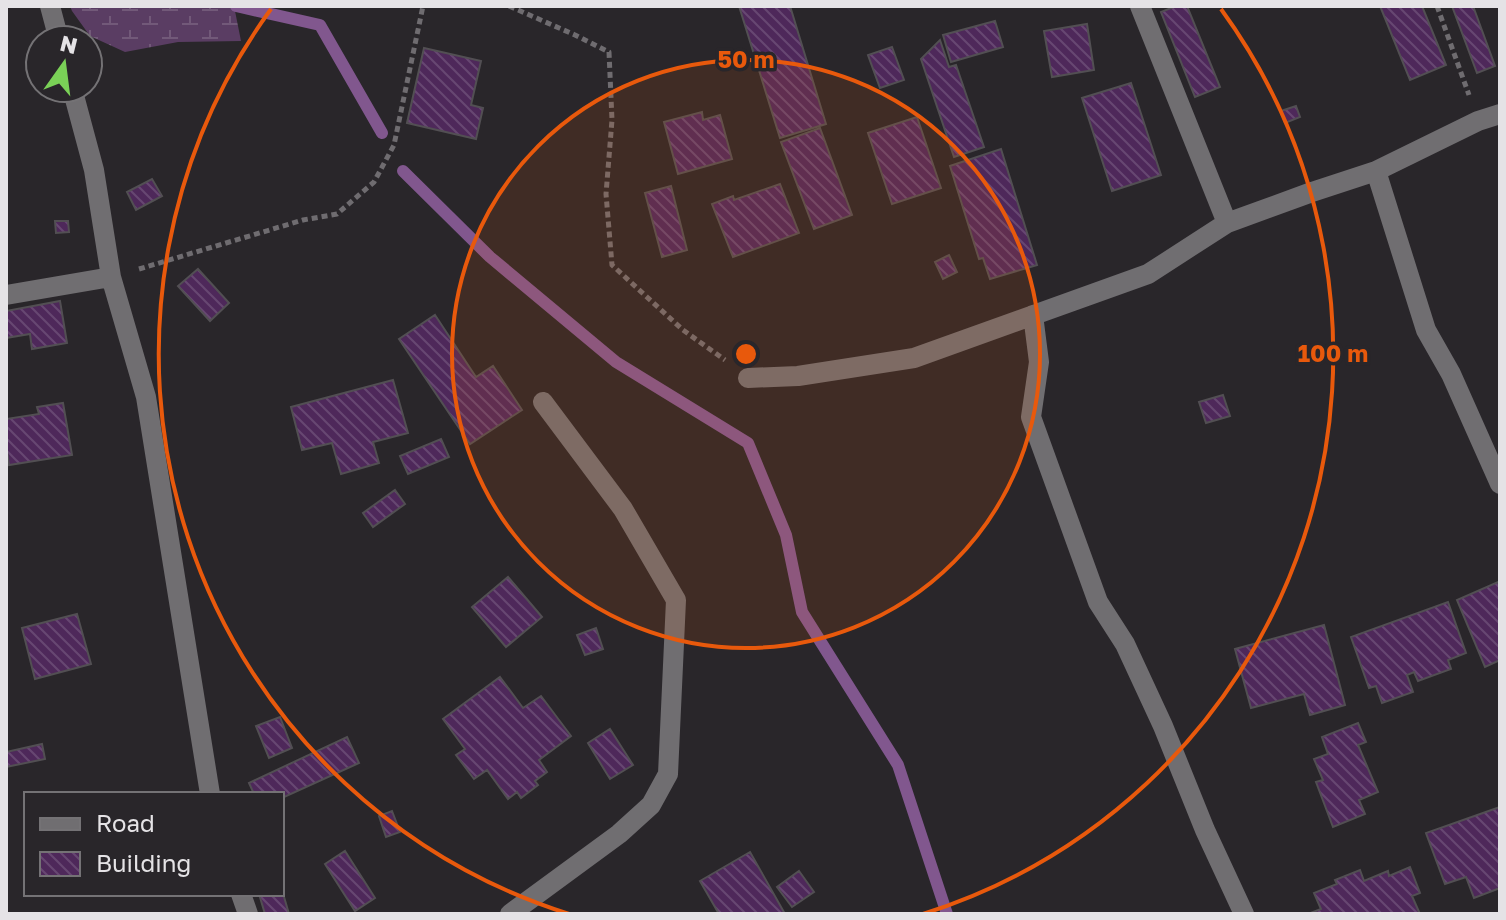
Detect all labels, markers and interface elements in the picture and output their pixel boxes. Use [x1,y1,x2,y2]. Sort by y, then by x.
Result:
north arrow [24,24,104,104]
text: N [58,29,80,59]
text: 50 m [717,44,775,73]
text: 100 m [1298,338,1368,367]
centre of rings [732,340,760,368]
legend [24,792,284,896]
text: Road [96,808,155,837]
text: Building [96,848,191,877]

